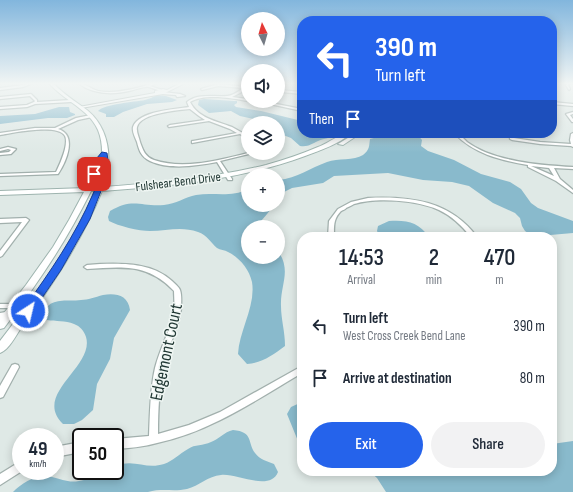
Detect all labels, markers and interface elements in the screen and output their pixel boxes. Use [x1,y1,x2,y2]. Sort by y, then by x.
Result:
north arrow [241,12,285,56]
map controls [241,12,285,264]
text: 390 m [375,31,437,64]
icon: left [309,32,361,84]
button: sound [241,64,285,108]
text: Turn left [375,65,426,86]
icon: arrive [342,108,364,130]
text: Then [309,110,334,129]
button: layers [241,116,285,160]
pin [77,157,111,191]
icon: arrive [83,163,105,185]
button: + [241,168,285,212]
street label: Fulshear Bend Drive [135,169,222,195]
button: − [241,220,285,264]
text: 14:53 [339,243,384,272]
text: 2 [429,243,439,272]
text: 470 [484,243,515,272]
text: Arrival [347,272,375,288]
text: min [426,272,442,288]
text: m [495,272,504,288]
position arrow [7,290,49,332]
street label: Edgemont Court [146,301,187,403]
text: Turn left [343,309,388,328]
icon: left [309,315,331,337]
text: 390 m [513,317,545,336]
text: West Cross Creek Bend Lane [343,328,466,344]
icon: arrive [309,367,331,389]
text: Arrive at destination [343,369,452,388]
text: 80 m [520,369,545,388]
button: Exit [309,422,423,468]
button: Share [431,422,545,468]
speed limit sign: 50 [72,428,124,480]
text: 49 [29,437,47,461]
text: km/h [29,458,47,470]

